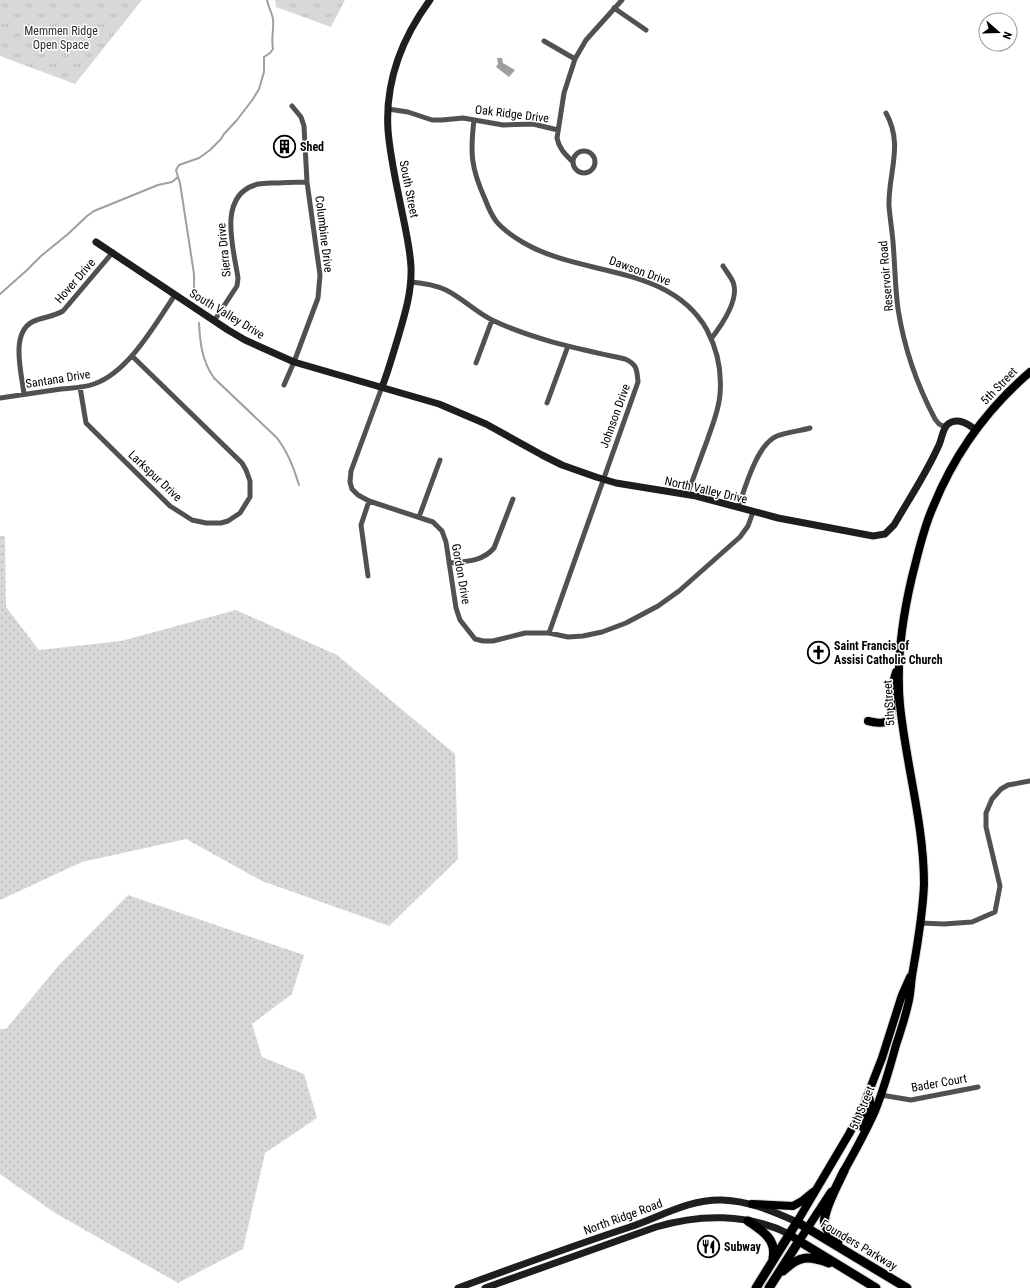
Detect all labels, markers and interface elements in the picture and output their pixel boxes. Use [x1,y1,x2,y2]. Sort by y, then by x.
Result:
north arrow [978,12,1018,52]
park label: Memmen Ridge Open Space [24,24,98,52]
text: N [1000,30,1014,41]
street label: Oak Ridge Drive [474,103,550,126]
building icon: Shed [272,134,298,160]
place label: Shed [300,140,324,154]
street label: South Street [397,159,422,219]
street label: Columbine Drive [312,195,336,274]
street label: Sierra Drive [214,222,234,278]
street label: Reservoir Road [876,240,896,312]
street label: Dawson Drive [607,253,673,289]
street label: Hover Drive [52,256,98,306]
street label: South Valley Drive [187,286,267,342]
street label: 5th Street [978,364,1020,407]
street label: Santana Drive [25,367,92,391]
street label: Johnson Drive [597,382,633,450]
street label: Larkspur Drive [125,448,185,505]
street label: North Valley Drive [663,474,749,506]
street label: Gordon Drive [449,543,473,606]
place label: Saint Francis of Assisi Catholic Church [834,639,943,667]
church icon: Saint Francis of Assisi Catholic Church [806,640,832,666]
street label: 5th Street [880,679,898,727]
street label: Bader Court [910,1071,968,1095]
street label: 5th Street [847,1084,878,1132]
street label: North Ridge Road [582,1196,664,1238]
street label: Founders Parkway [818,1217,900,1273]
restaurant icon: Subway [696,1234,722,1260]
place label: Subway [724,1240,761,1254]

